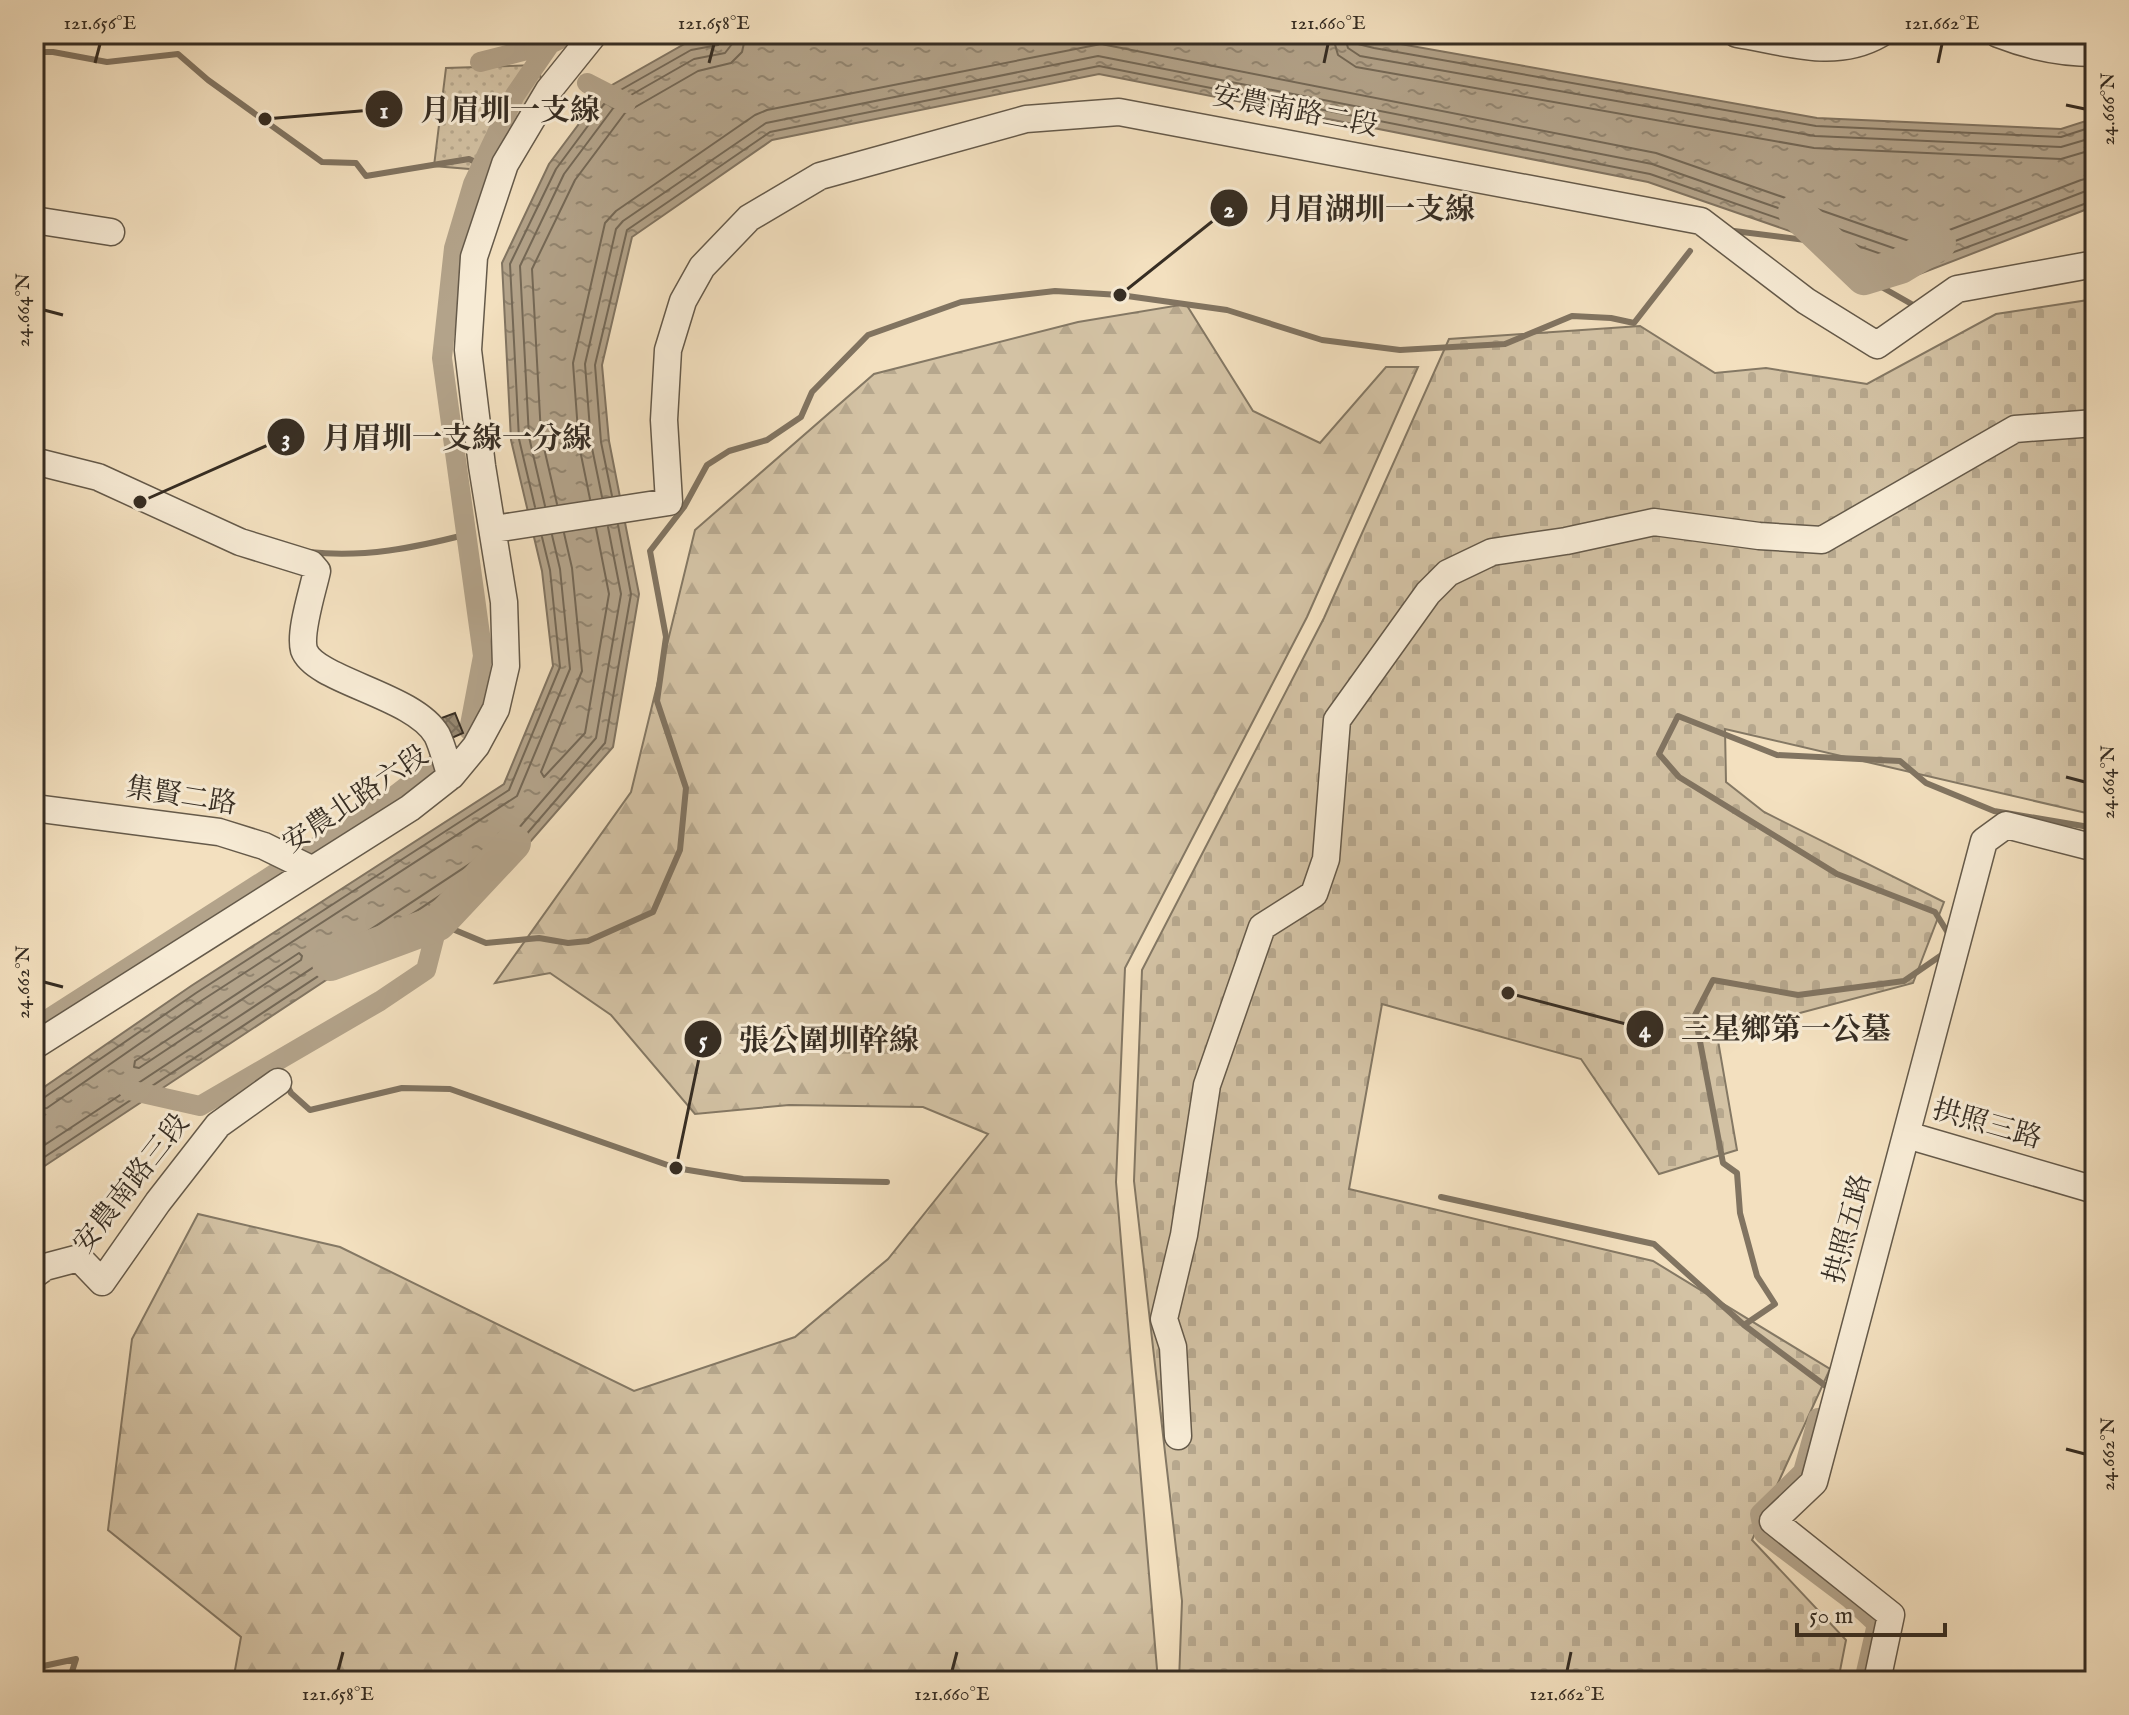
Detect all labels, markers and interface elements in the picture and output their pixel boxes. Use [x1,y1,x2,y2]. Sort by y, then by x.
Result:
text: 121.656°E [64,11,137,36]
text: 121.658°E [678,11,750,36]
text: 121.660°E [1290,11,1366,36]
text: 121.662°E [1904,11,1980,36]
text: 24.666°N [2096,73,2121,145]
street label: 安農南路二段 [1209,79,1381,145]
callout: 月眉圳一支線 [364,82,616,136]
text: 月眉圳一支線 [420,93,600,131]
text: 1 [380,96,389,127]
callout: 月眉湖圳一支線 [1209,181,1491,235]
text: 月眉湖圳一支線 [1265,192,1475,230]
text: 2 [1223,195,1235,226]
text: 24.664°N [11,273,36,347]
callout: 月眉圳一支線一分線 [266,410,608,464]
text: 月眉圳一支線一分線 [322,421,592,459]
text: 3 [282,424,290,455]
street label: 安農北路六段 [277,739,435,861]
text: 24.664°N [2096,745,2121,819]
street label: 集賢二路 [123,771,239,823]
text: 24.662°N [11,945,36,1019]
callout: 三星鄉第一公墓 [1625,1002,1907,1056]
callout: 張公圍圳幹線 [683,1012,935,1066]
text: 三星鄉第一公墓 [1681,1012,1891,1050]
text: 4 [1639,1015,1652,1046]
text: 張公圍圳幹線 [739,1023,919,1061]
text: 5 [699,1026,708,1057]
street label: 拱照三路 [1928,1093,2046,1157]
street label: 安農南路三段 [66,1107,198,1261]
street label: 拱照五路 [1818,1170,1880,1288]
text: 24.662°N [2096,1417,2121,1491]
scale bar [1797,1587,1945,1637]
text: 50 m [1809,1601,1853,1632]
text: 121.658°E [302,1682,374,1707]
text: 121.660°E [914,1682,990,1707]
text: 121.662°E [1529,1682,1605,1707]

